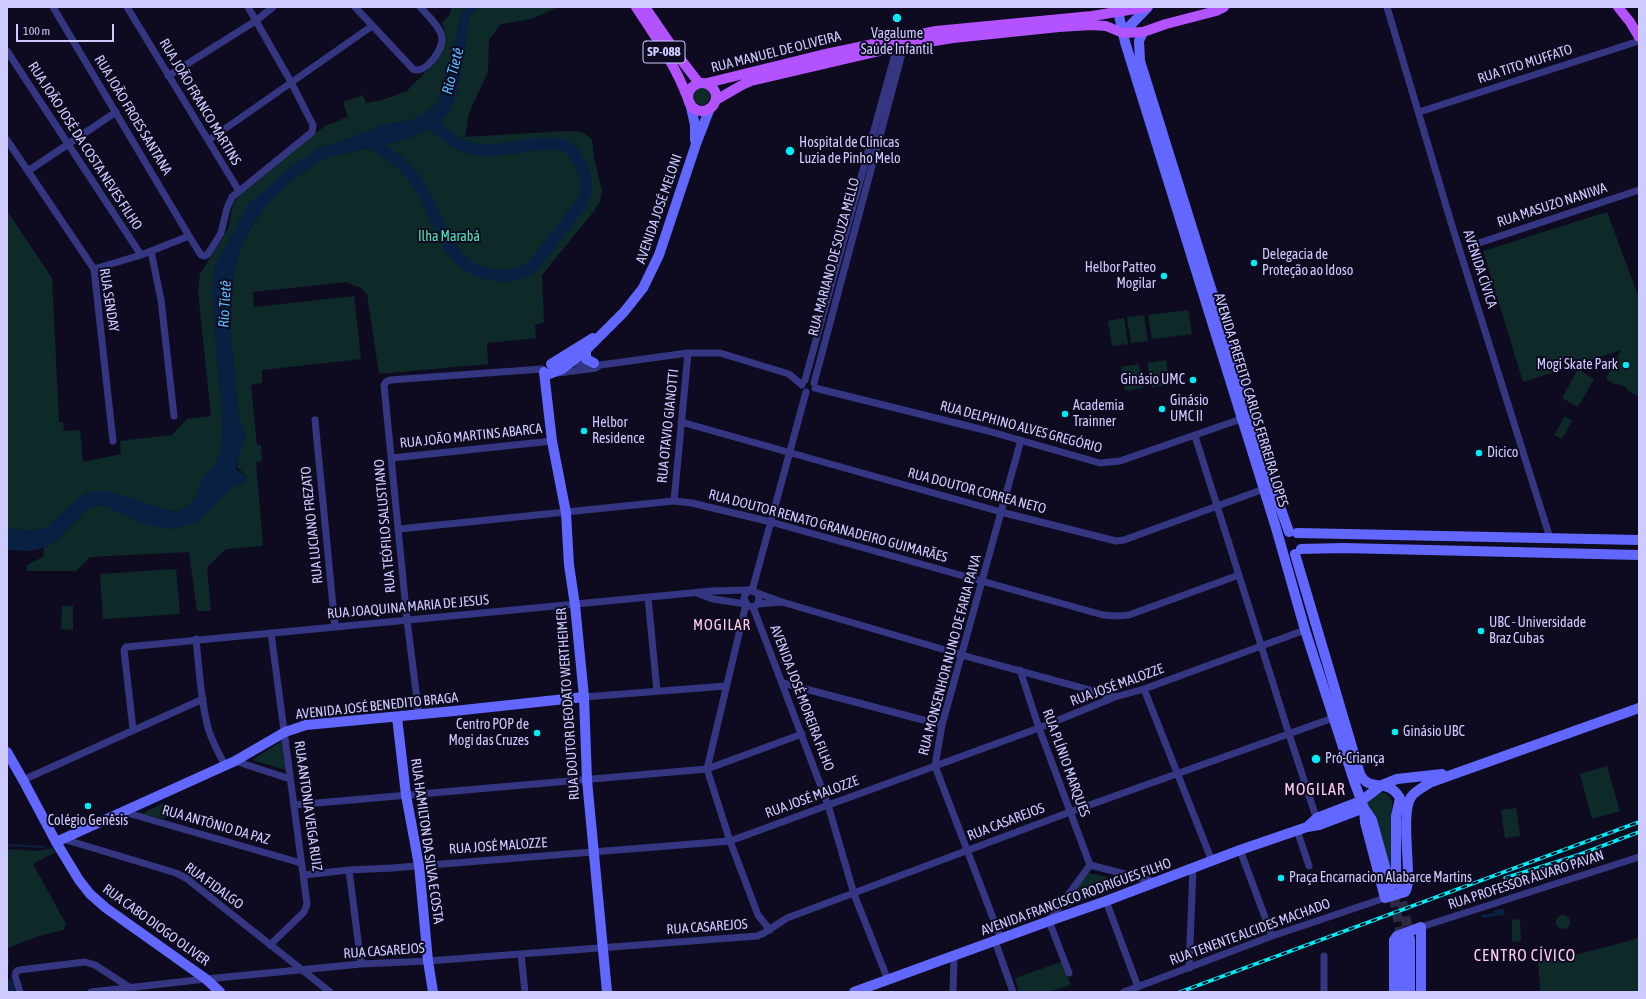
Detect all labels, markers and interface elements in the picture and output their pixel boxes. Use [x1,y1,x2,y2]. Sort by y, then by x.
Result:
marker: Vagalume Saúde Infantil [891,12,903,24]
scale bar [18,16,116,42]
text: 100 m [23,24,50,38]
place label: Vagalume Saúde Infantil [861,26,933,58]
street label: RUA MANUEL DE OLIVEIRA [709,28,843,76]
street label: RUA JOÃO FRANCO MARTINS [156,36,244,168]
road number: SP-088 [643,41,685,63]
street label: RUA TITO MUFFATO [1475,41,1575,87]
water label: Rio Tietê [438,46,468,96]
street label: RUA JOÃO FROES SANTANA [91,52,175,178]
street label: RUA JOÃO JOSÉ DA COSTA NEVES FILHO [24,59,146,233]
place label: Hospital de Clínicas Luzia de Pinho Melo [799,135,901,168]
marker: Hospital de Clínicas Luzia de Pinho Melo [784,145,796,157]
street label: AVENIDA JOSÉ MELONI [632,152,686,266]
street label: RUA MARIANO DE SOUZA MELLO [805,176,863,338]
street label: RUA MASUZO NANIWA [1495,179,1609,231]
street label: AVENIDA CÍVICA [1459,228,1501,310]
park label: Ilha Marabá [418,229,480,245]
place label: Delegacia de Proteção ao Idoso [1262,247,1353,280]
marker: Delegacia de Proteção ao Idoso [1249,258,1259,268]
place label: Helbor Patteo Mogilar [1085,260,1156,292]
street label: RUA SENDAY [96,267,122,333]
marker: Helbor Patteo Mogilar [1159,271,1169,281]
water label: Rio Tietê [215,280,235,328]
street label: AVENIDA PREFEITO CARLOS FERREIRA LOPES [1210,291,1292,509]
place label: Mogi Skate Park [1537,357,1618,373]
marker: Mogi Skate Park [1621,360,1631,370]
street label: RUA OTAVIO GIANOTTI [654,368,682,484]
place label: Ginásio UMC [1120,372,1185,388]
marker: Ginásio UMC [1188,375,1198,385]
place label: Ginásio UMC II [1170,393,1209,426]
street label: RUA DELPHINO ALVES GREGÓRIO [938,397,1104,457]
place label: Academia Trainner [1073,398,1124,430]
marker: Ginásio UMC II [1157,404,1167,414]
marker: Academia Trainner [1060,409,1070,419]
place label: Helbor Residence [592,415,645,448]
street label: RUA JOÃO MARTINS ABARCA [399,420,543,452]
marker: Helbor Residence [579,426,589,436]
place label: Dicico [1487,445,1518,461]
marker: Dicico [1474,448,1484,458]
street label: RUA TEÓFILO SALUSTIANO [371,458,399,594]
street label: RUA DOUTOR CORREA NETO [906,464,1048,518]
street label: RUA LUCIANO FREZATO [297,465,327,585]
street label: RUA DOUTOR RENATO GRANADEIRO GUIMARÃES [707,486,949,566]
street label: RUA MONSENHOR NUNO DE FARIA PAIVA [915,553,985,757]
street label: RUA JOAQUINA MARIA DE JESUS [326,592,490,622]
street label: RUA DOUTOR DEODATO WERTHEIMER [553,607,583,801]
place label: UBC - Universidade Braz Cubas [1489,615,1586,648]
district label: MOGILAR [693,616,751,634]
street label: AVENIDA JOSÉ MOREIRA FILHO [766,623,838,773]
marker: UBC - Universidade Braz Cubas [1476,626,1486,636]
street label: RUA JOSÉ MALOZZE [1068,660,1166,710]
street label: AVENIDA JOSÉ BENEDITO BRAGA [295,689,459,723]
street label: RUA PLÍNIO MARQUES [1039,707,1093,819]
place label: Centro POP de Mogi das Cruzes [448,717,529,750]
place label: Ginásio UBC [1403,724,1465,740]
marker: Ginásio UBC [1390,727,1400,737]
marker: Centro POP de Mogi das Cruzes [532,728,542,738]
street label: RUA ANTONIA VEIGA RUIZ [291,740,325,872]
place label: Pró-Criança [1325,751,1385,767]
marker: Pró-Criança [1310,753,1322,765]
street label: RUA HAMILTON DA SILVA E COSTA [407,757,447,925]
street label: RUA JOSÉ MALOZZE [763,772,861,822]
district label: MOGILAR [1284,780,1346,800]
street label: RUA CASAREJOS [965,800,1047,844]
marker: Colégio Genêsis [83,801,93,811]
street label: RUA ANTÔNIO DA PAZ [160,802,272,848]
place label: Colégio Genêsis [48,813,128,829]
street label: RUA JOSÉ MALOZZE [448,834,548,858]
street label: RUA PROFESSOR ÁLVARO PAVAN [1446,847,1606,913]
street label: AVENIDA FRANCISCO RODRIGUES FILHO [979,855,1173,939]
street label: RUA FIDALGO [181,859,247,913]
place label: Praça Encarnacion Alabarce Martins [1289,870,1472,886]
marker: Praça Encarnacion Alabarce Martins [1276,873,1286,883]
street label: RUA CABO DIOGO OLIVER [99,881,213,969]
street label: RUA TENENTE ALCIDES MACHADO [1167,895,1333,969]
street label: RUA CASAREJOS [666,916,748,938]
street label: RUA CASAREJOS [343,940,425,962]
district label: CENTRO CÍVICO [1474,946,1576,966]

